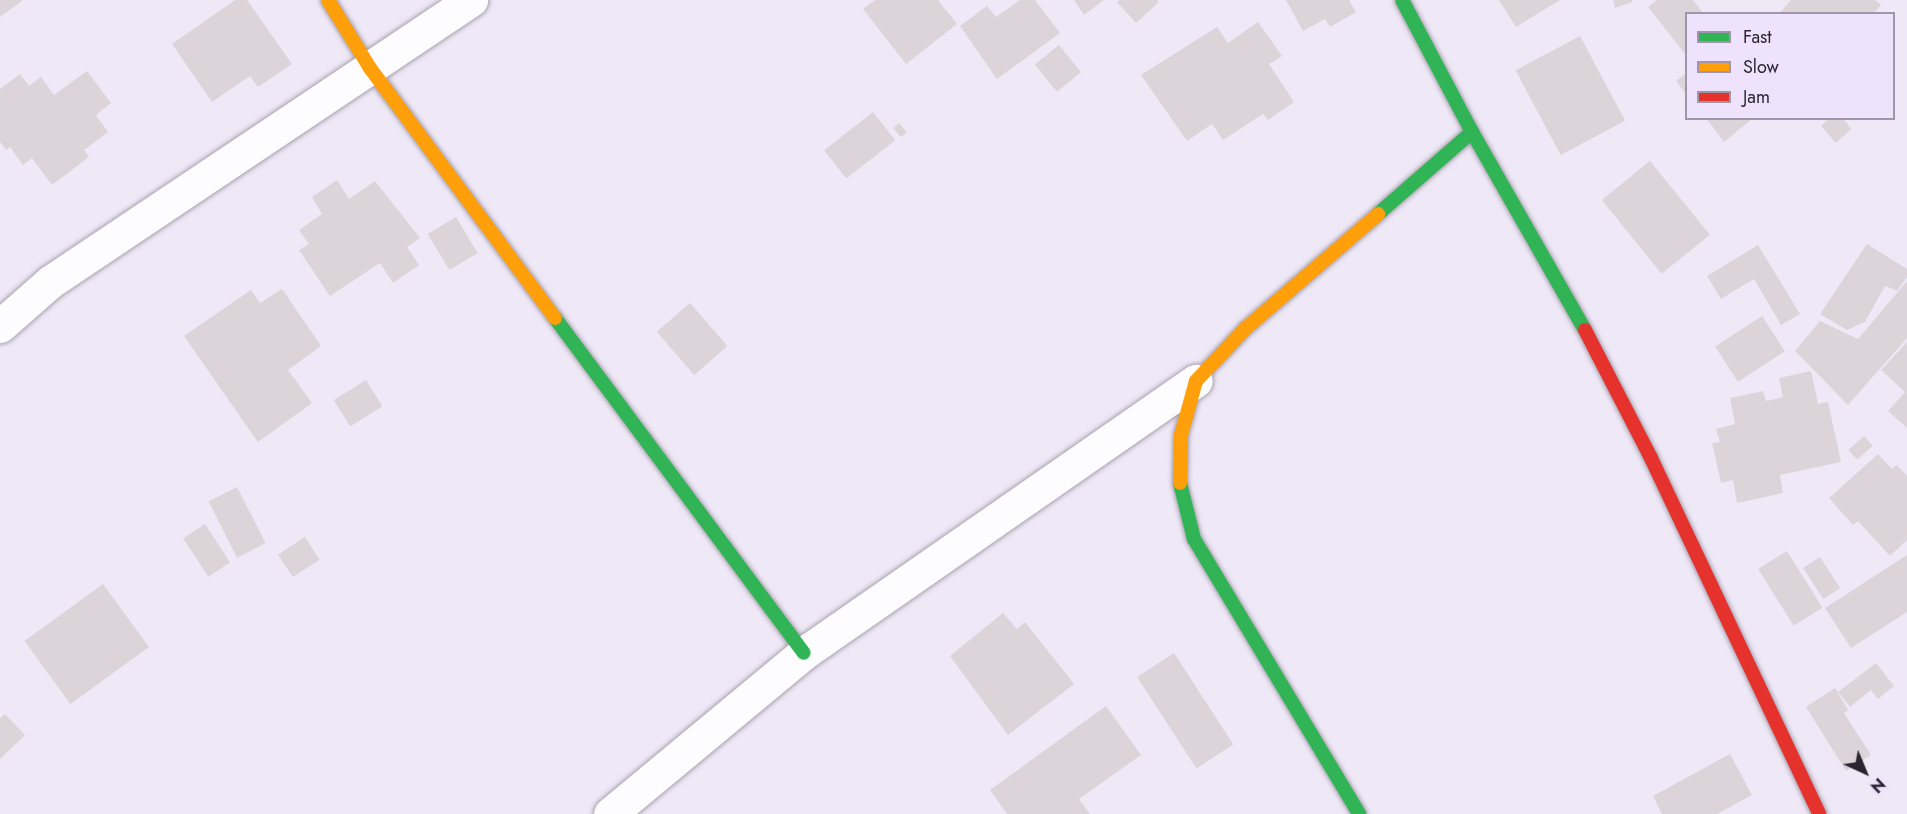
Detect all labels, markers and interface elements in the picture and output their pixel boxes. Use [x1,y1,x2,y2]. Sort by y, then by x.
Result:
legend [1685,12,1895,120]
text: Fast [1743,24,1772,50]
text: Slow [1743,54,1779,80]
text: Jam [1743,84,1770,110]
north arrow [1835,742,1895,802]
text: N [1865,773,1890,798]

